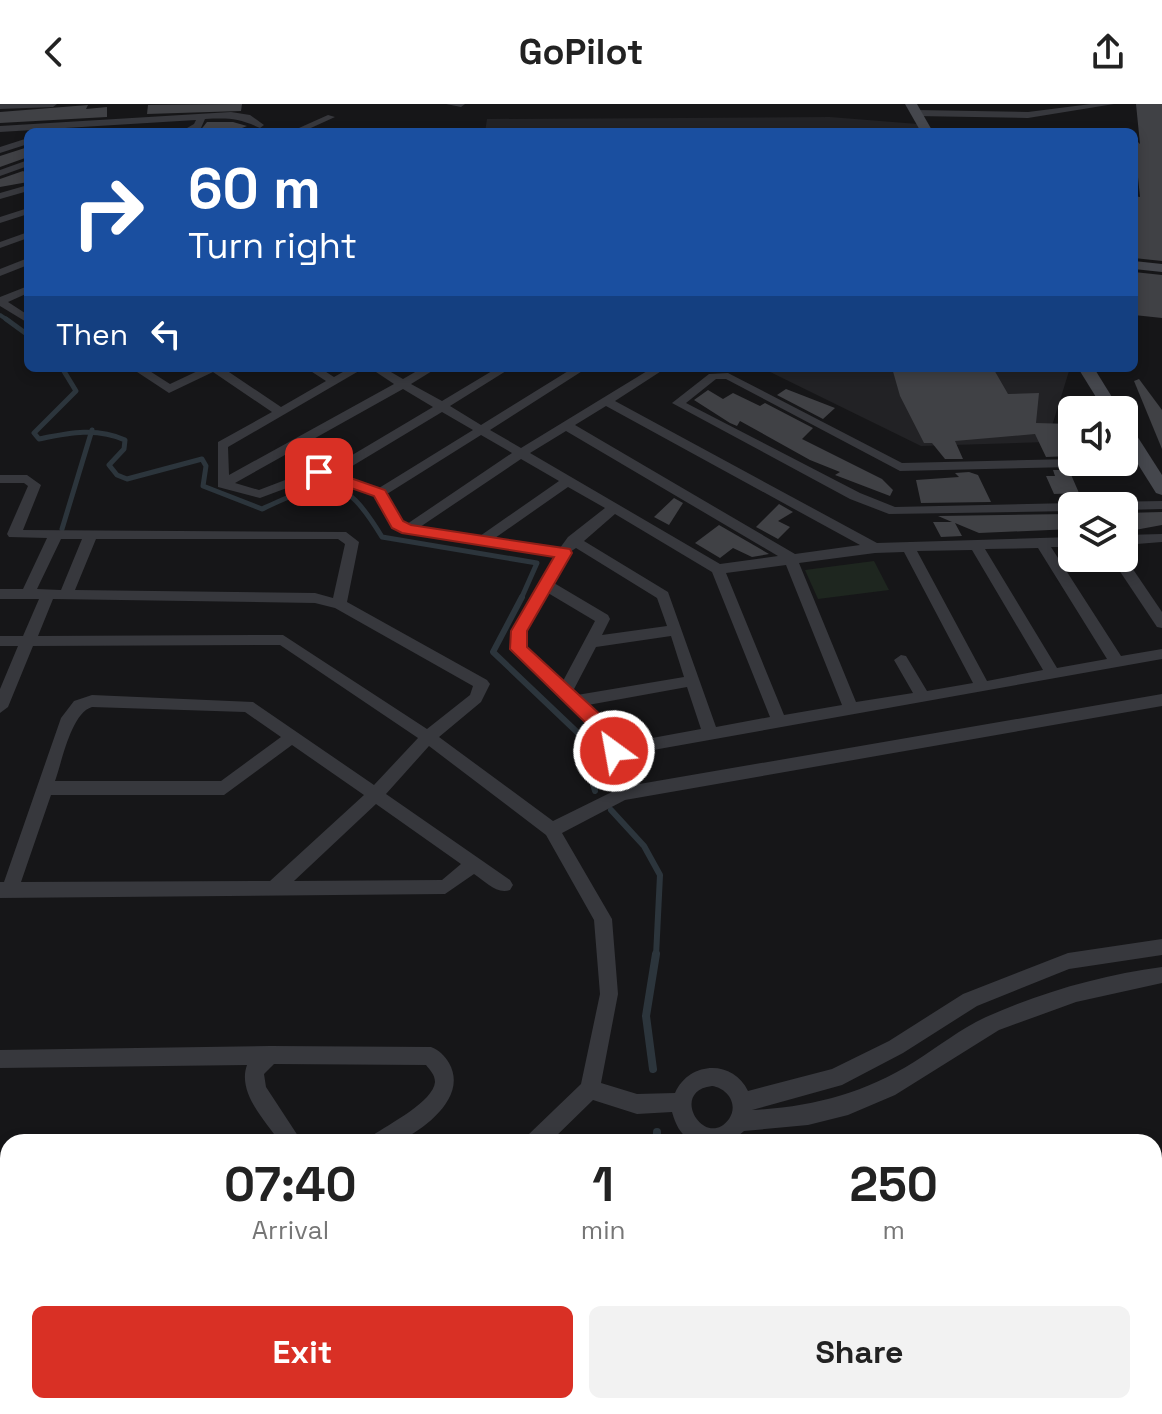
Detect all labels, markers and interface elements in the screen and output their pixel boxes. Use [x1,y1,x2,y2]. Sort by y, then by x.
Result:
text: GoPilot [519,29,643,75]
icon: back [32,30,76,74]
icon: share [1086,30,1130,74]
text: 60 m [188,153,321,224]
icon: right [56,160,160,264]
text: Turn right [188,223,357,269]
icon: left [144,312,188,356]
text: Then [56,315,128,354]
map controls [1058,396,1138,572]
button: sound [1058,396,1138,476]
pin [285,438,353,506]
icon: arrive [297,450,341,494]
button: layers [1058,492,1138,572]
position arrow [572,709,656,793]
text: 07:40 [224,1154,357,1215]
text: 1 [592,1154,614,1215]
text: 250 [850,1154,938,1215]
text: Arrival [252,1213,329,1247]
text: min [581,1213,625,1247]
text: m [883,1213,905,1247]
button: Exit [32,1306,573,1398]
button: Share [589,1306,1130,1398]

